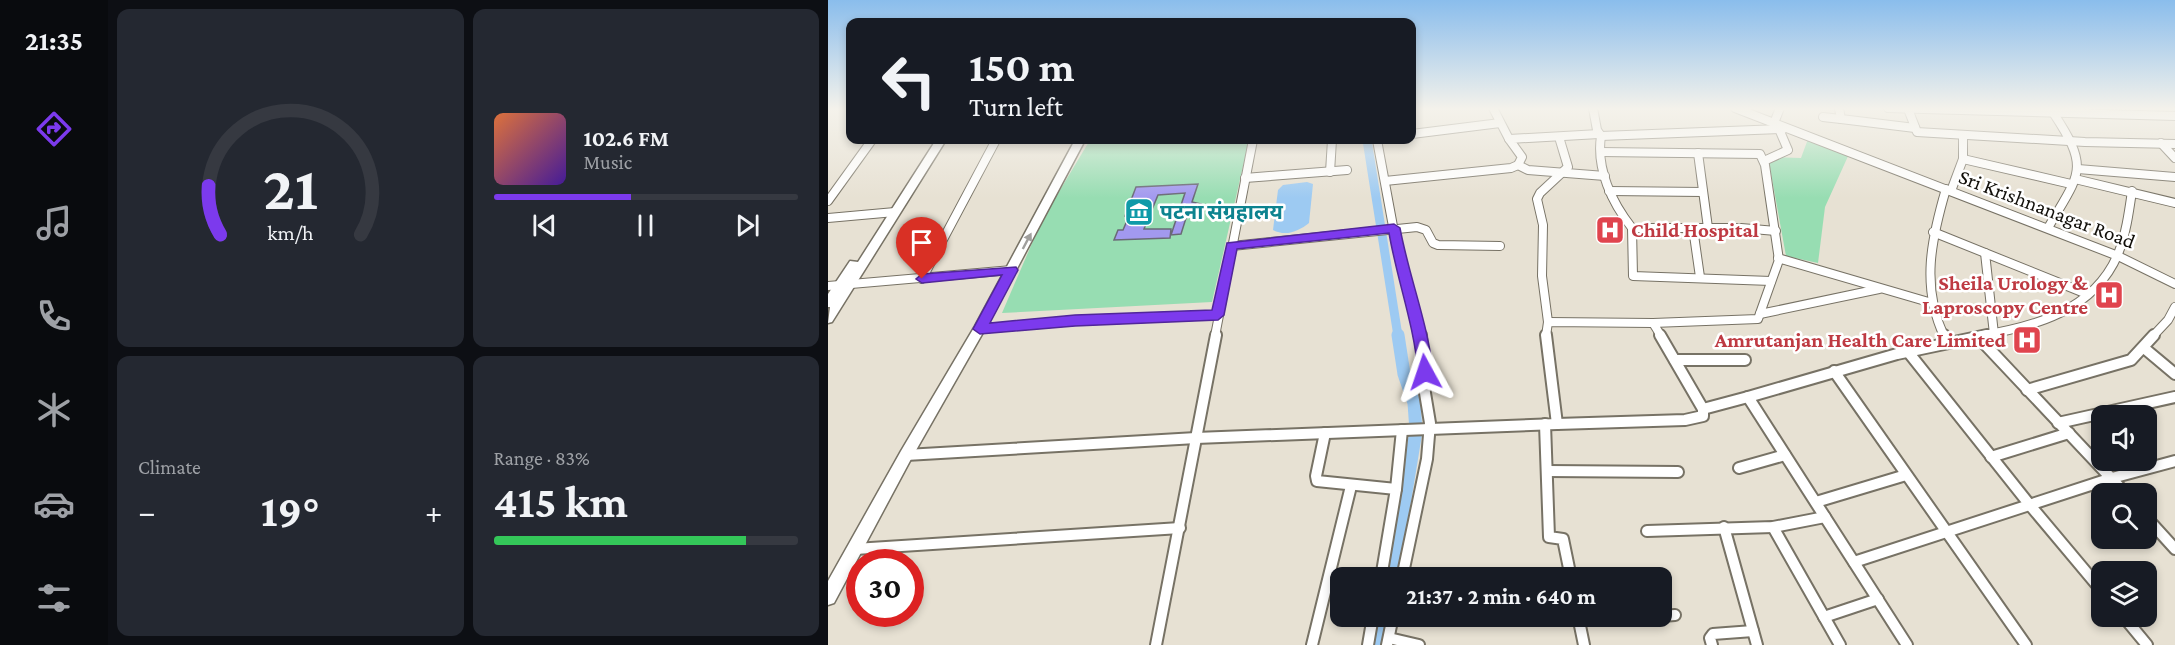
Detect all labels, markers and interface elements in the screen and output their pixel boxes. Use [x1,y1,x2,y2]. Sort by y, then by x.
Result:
text: 21:35 [25,26,83,56]
icon: left [870,42,948,120]
text: 150 m [969,43,1074,90]
text: Turn left [969,92,1063,122]
icon: directions [33,108,75,150]
text: 102.6 FM [584,126,669,151]
text: Music [584,151,632,173]
text: 21 [263,153,318,222]
street label: Sri Krishnanagar Road [1955,164,2139,254]
museum icon: पटना संग्रहालय [1123,196,1155,228]
place label: पटना संग्रहालय [1160,200,1283,224]
icon: music [33,202,75,244]
icon: previous [528,209,561,242]
icon: pause [629,209,662,242]
icon: next [731,209,764,242]
hospital icon: Child Hospital [1594,214,1626,246]
pin [896,217,947,279]
place label: Child Hospital [1631,218,1759,242]
text: km/h [267,221,314,245]
icon: arrive [905,226,938,259]
one-way arrow [1022,232,1032,249]
place label: Sheila Urology & Laproscopy Centre [1922,271,2089,319]
hospital icon: Sheila Urology & Laproscopy Centre [2093,279,2125,311]
icon: phone [33,295,75,337]
hospital icon: Amrutanjan Health Care Limited [2011,324,2043,356]
place label: Amrutanjan Health Care Limited [1714,328,2007,352]
position arrow [1393,340,1457,404]
icon: climate [33,389,75,431]
map controls [2091,405,2157,627]
button: sound [2091,405,2157,471]
text: Range · 83% [494,447,590,469]
text: Climate [138,456,201,478]
text: 415 km [494,477,628,527]
icon: car [33,483,75,525]
button: search [2091,483,2157,549]
text: 19° [261,486,320,536]
text: − [138,493,155,530]
text: + [425,493,442,530]
speed limit sign: 30 [846,549,924,627]
button: layers [2091,561,2157,627]
icon: filters [33,577,75,619]
text: 21:37 · 2 min · 640 m [1406,584,1596,609]

